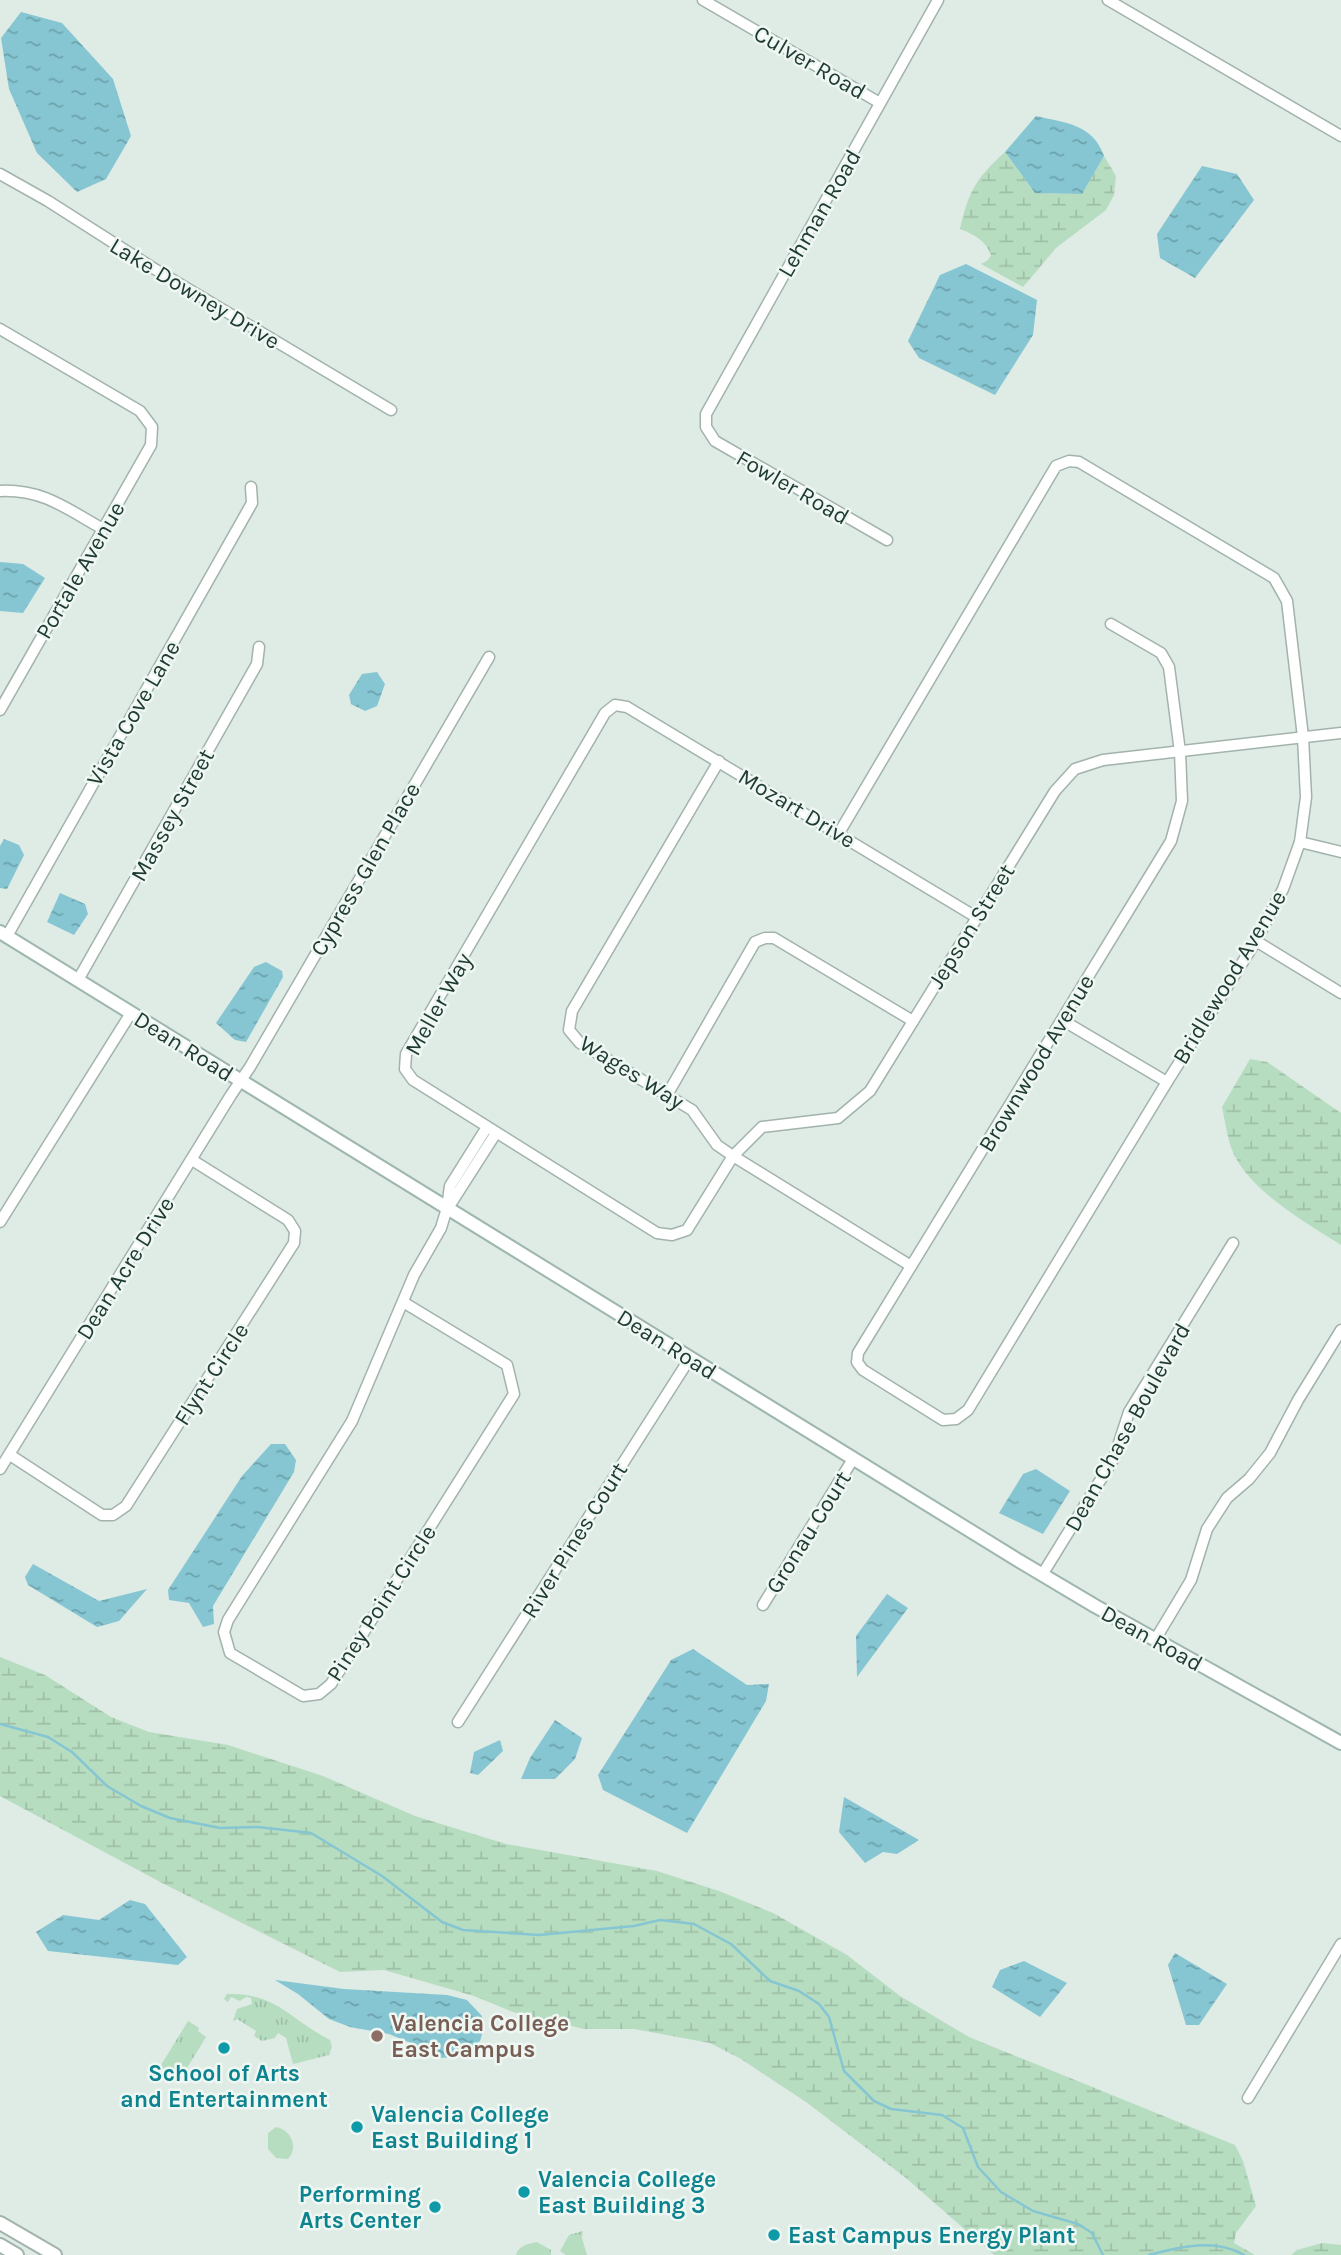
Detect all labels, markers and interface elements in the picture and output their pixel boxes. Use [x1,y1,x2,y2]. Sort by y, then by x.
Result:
street label: Culver Road [749,20,870,105]
street label: Lehman Road [772,145,867,282]
street label: Lake Downey Drive [105,232,285,355]
street label: Fowler Road [732,444,854,531]
street label: Portale Avenue [30,497,131,644]
street label: Vista Cove Lane [81,636,186,791]
street label: Massey Street [125,744,220,886]
street label: Mozart Drive [733,763,860,854]
street label: Cypress Glen Place [305,778,426,961]
street label: Jepson Street [922,859,1021,993]
street label: Bridlewood Avenue [1167,885,1292,1069]
street label: Meller Way [399,948,478,1060]
street label: Brownwood Avenue [973,970,1100,1157]
street label: Dean Road [129,1005,238,1088]
street label: Wages Way [575,1030,689,1115]
street label: Dean Acre Drive [71,1192,180,1345]
street label: Dean Road [612,1303,721,1386]
street label: Flynt Circle [168,1318,254,1431]
street label: Dean Chase Boulevard [1059,1318,1196,1536]
street label: River Pines Court [516,1457,633,1623]
street label: Gronau Court [760,1466,857,1598]
street label: Piney Point Circle [321,1520,442,1687]
street label: Dean Road [1096,1599,1207,1677]
place label: Valencia College East Campus [391,2010,569,2063]
marker: Valencia College East Campus [369,2028,385,2044]
marker: School of Arts and Entertainment [216,2040,232,2056]
place label: School of Arts and Entertainment [120,2060,328,2113]
place label: Valencia College East Building 1 [371,2101,549,2154]
marker: Valencia College East Building 1 [349,2119,365,2135]
place label: Valencia College East Building 3 [538,2166,716,2219]
place label: Performing Arts Center [299,2181,421,2234]
marker: Valencia College East Building 3 [516,2184,532,2200]
marker: Performing Arts Center [427,2199,443,2215]
place label: East Campus Energy Plant [788,2222,1075,2249]
marker: East Campus Energy Plant [766,2227,782,2243]

